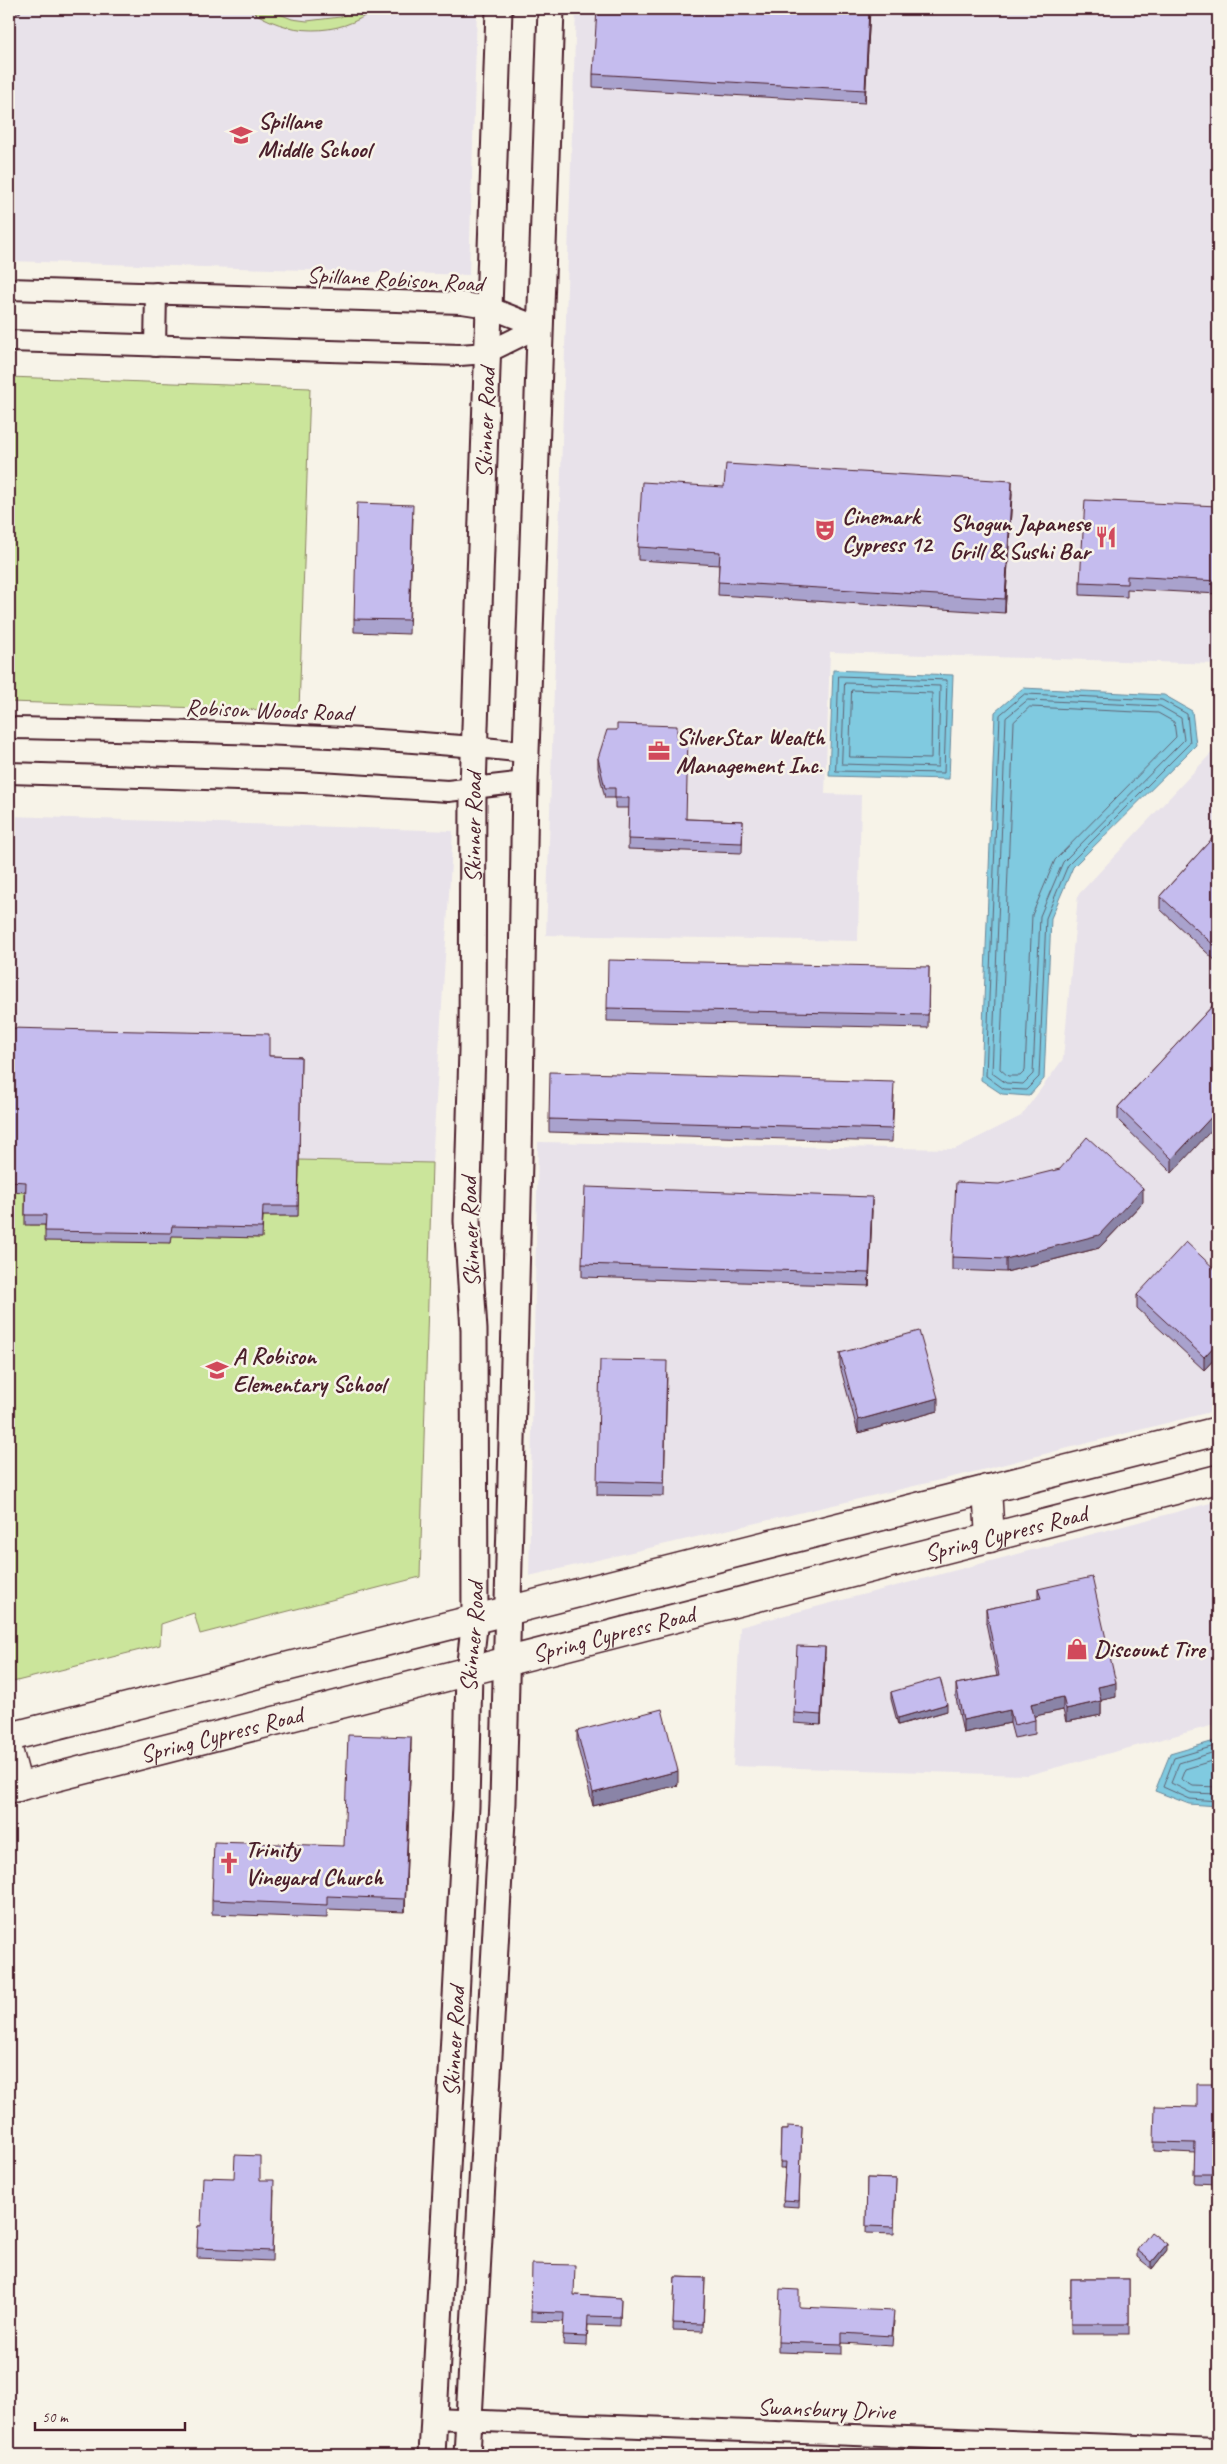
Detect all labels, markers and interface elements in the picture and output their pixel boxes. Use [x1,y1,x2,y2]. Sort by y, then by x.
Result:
place label: Spillane Middle School [258,106,375,164]
school or university icon: Spillane Middle School [228,122,254,148]
street label: Spillane Robison Road [306,259,488,299]
street label: Skinner Road [468,364,502,478]
place label: Cinemark Cypress 12 [842,501,934,559]
place label: Shogun Japanese Grill & Sushi Bar [949,508,1092,566]
theatre icon: Cinemark Cypress 12 [812,517,838,543]
restaurant icon: Shogun Japanese Grill & Sushi Bar [1093,524,1119,550]
street label: Robison Woods Road [185,692,357,728]
place label: SilverStar Wealth Management Inc. [676,722,826,780]
office icon: SilverStar Wealth Management Inc. [646,738,672,764]
street label: Skinner Road [458,768,489,883]
street label: Skinner Road [453,1173,487,1288]
place label: A Robison Elementary School [233,1341,390,1399]
school or university icon: A Robison Elementary School [204,1357,230,1383]
street label: Spring Cypress Road [921,1497,1094,1569]
street label: Skinner Road [454,1578,490,1692]
street label: Spring Cypress Road [529,1598,701,1669]
place label: Discount Tire [1094,1634,1207,1664]
shop icon: Discount Tire [1064,1636,1090,1662]
street label: Spring Cypress Road [137,1698,309,1770]
place label: Trinity Vineyard Church [245,1834,384,1892]
church icon: Trinity Vineyard Church [216,1850,242,1876]
street label: Skinner Road [436,1982,472,2097]
street label: Swansbury Drive [757,2392,898,2426]
scale bar [35,2399,185,2431]
text: 50 m [42,2408,69,2427]

